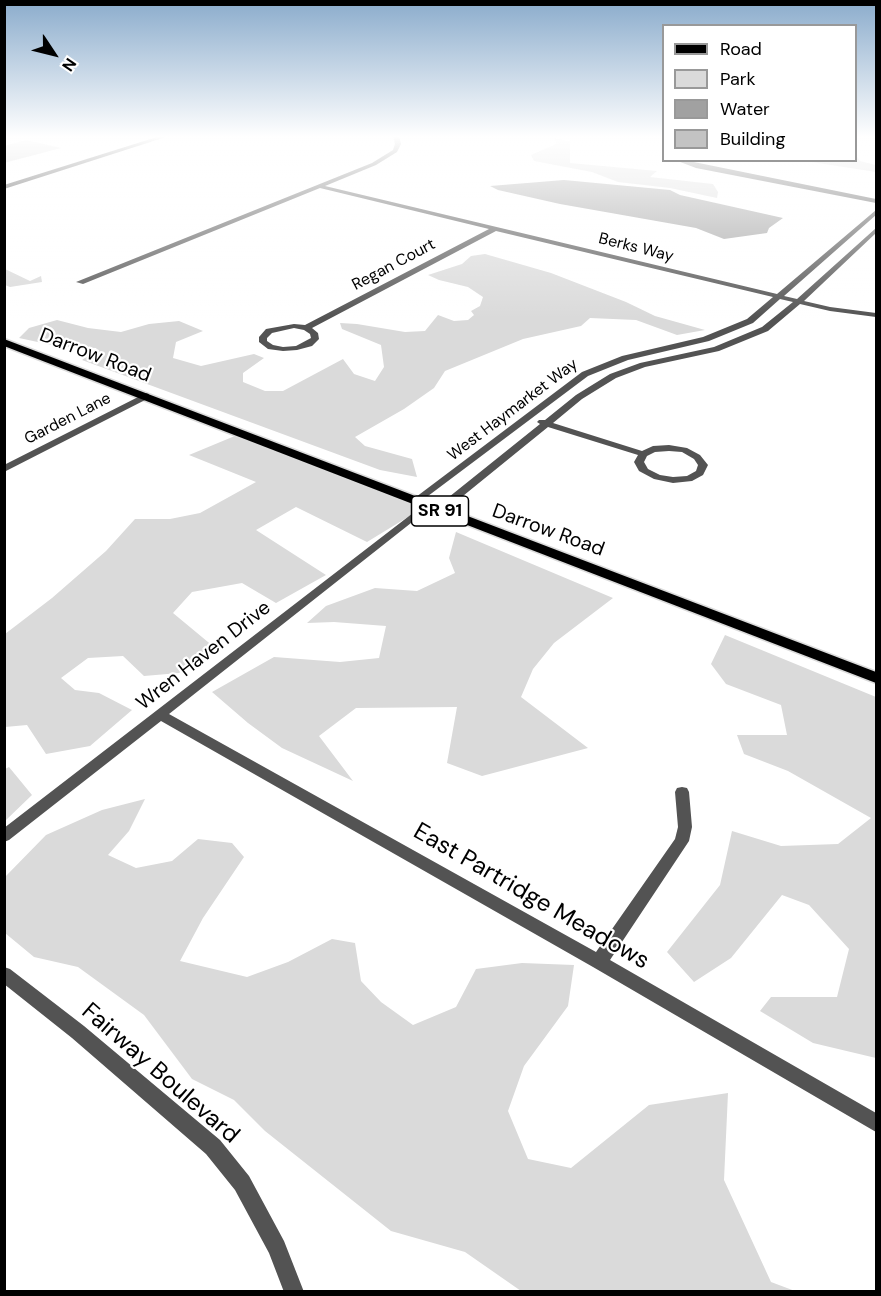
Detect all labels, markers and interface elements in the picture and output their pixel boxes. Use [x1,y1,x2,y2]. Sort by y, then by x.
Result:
north arrow [24,24,84,84]
legend [662,24,857,162]
text: Road [720,37,762,61]
text: N [57,54,81,75]
text: Park [720,67,756,91]
text: Water [720,97,770,121]
text: Building [720,127,785,151]
street label: Berks Way [597,229,675,267]
street label: Regan Court [349,235,439,295]
street label: Darrow Road [36,324,154,388]
street label: West Haymarket Way [444,355,582,465]
street label: Garden Lane [22,389,114,449]
road number: SR 91 [412,496,468,526]
street label: Darrow Road [489,500,607,562]
street label: Wren Haven Drive [132,596,276,716]
street label: East Partridge Meadows [408,818,654,976]
street label: Fairway Boulevard [75,998,245,1150]

